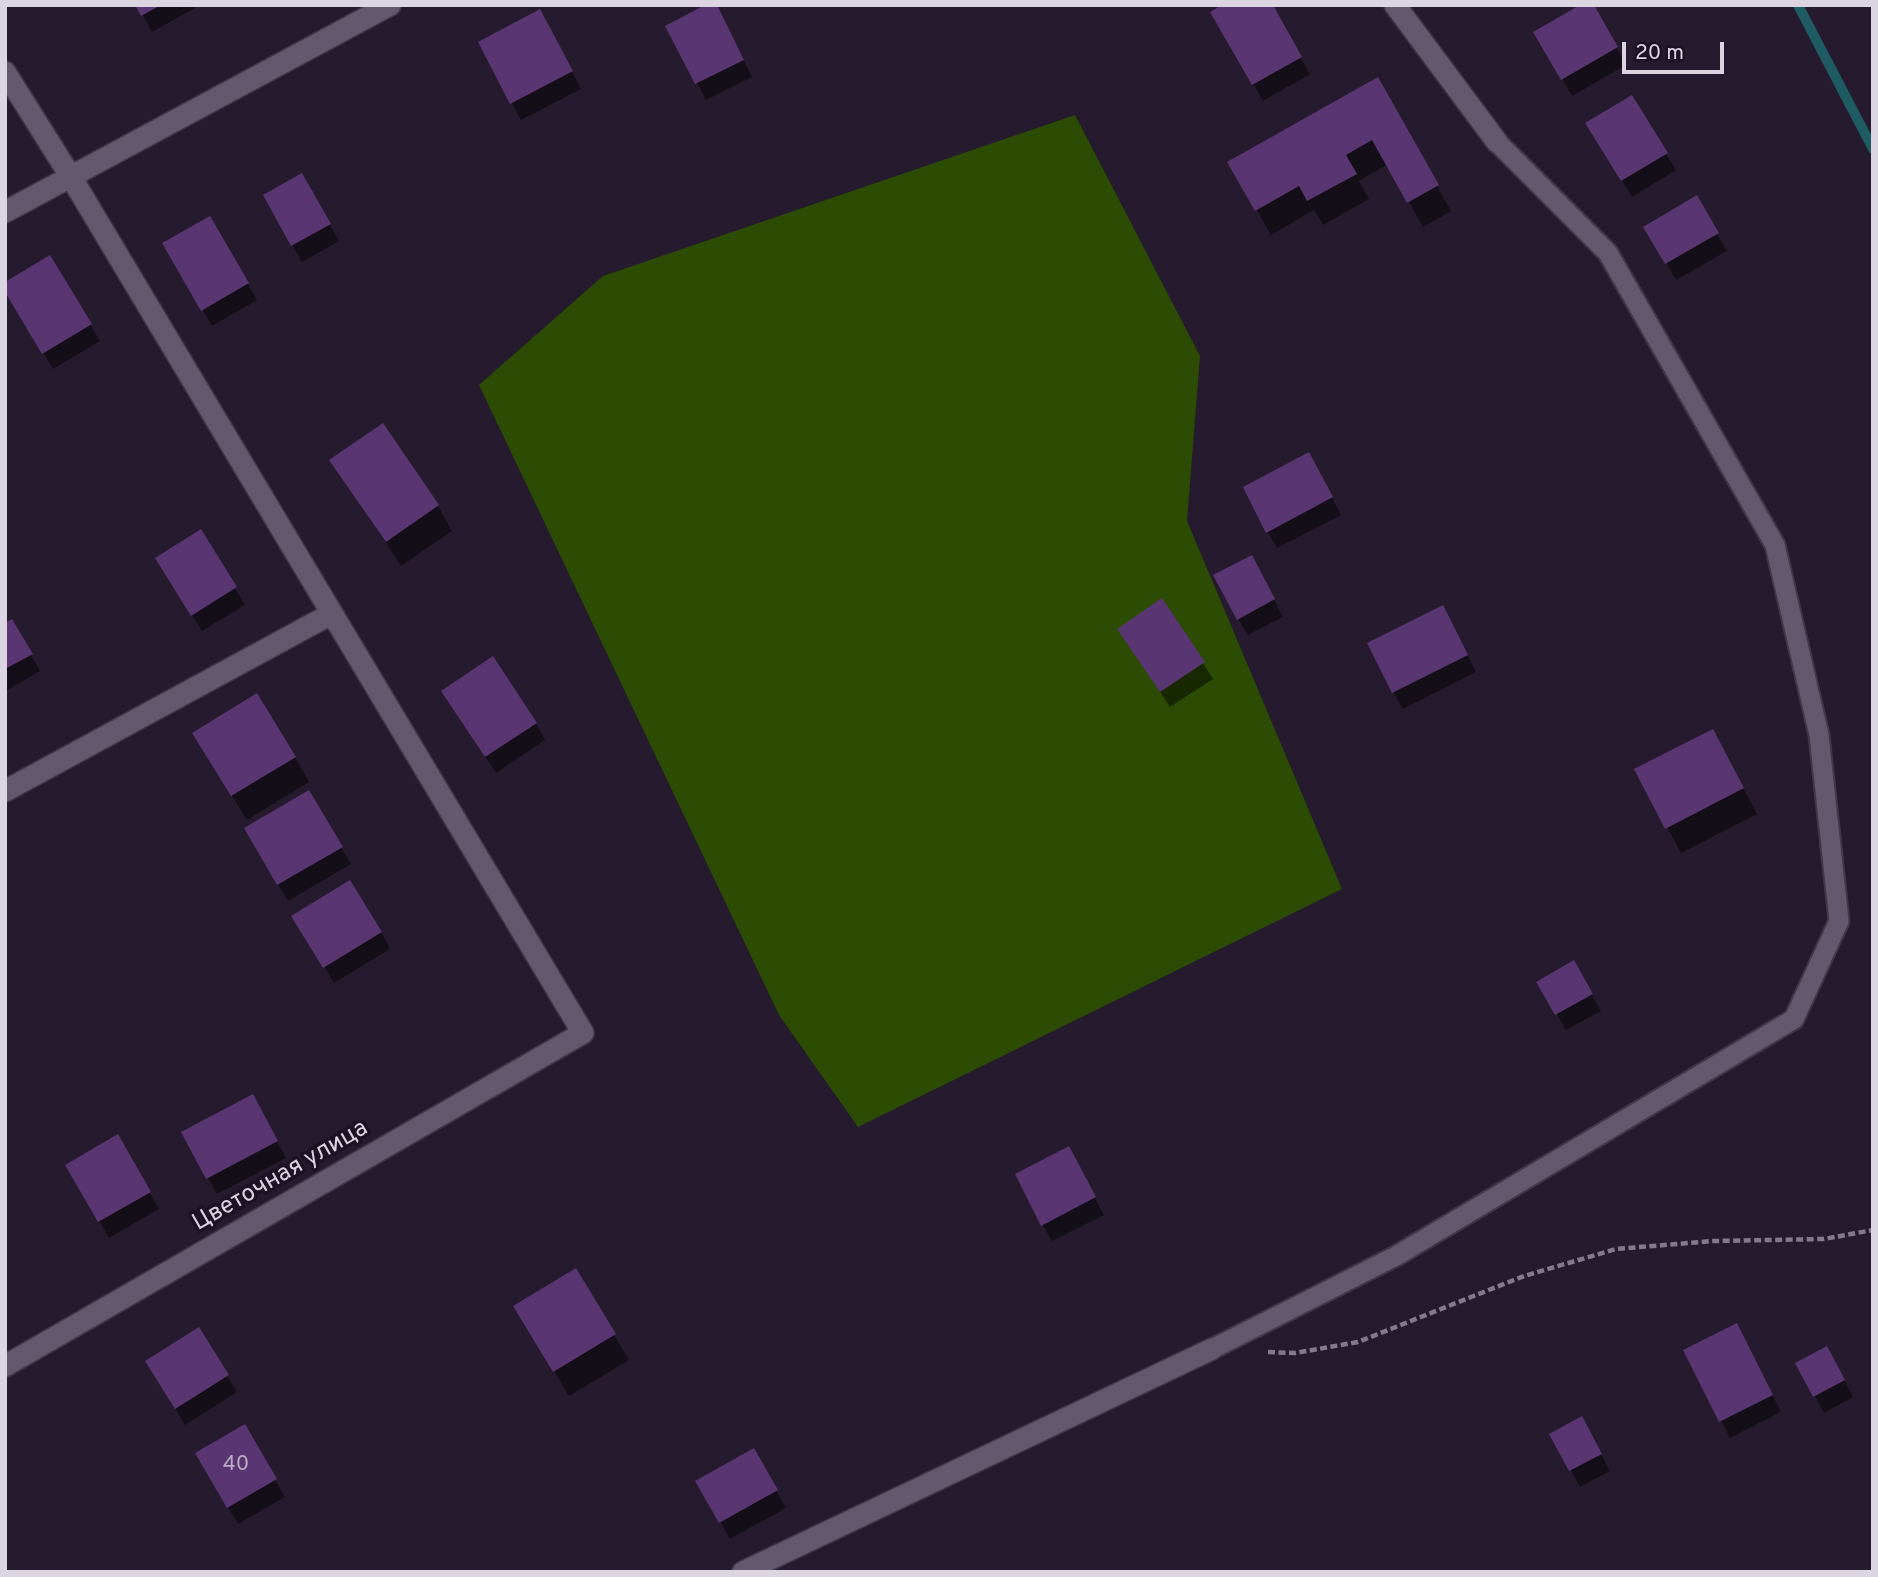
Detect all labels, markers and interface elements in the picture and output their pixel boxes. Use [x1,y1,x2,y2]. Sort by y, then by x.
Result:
scale bar [1626,28,1728,72]
text: 20 m [1635,40,1684,67]
street label: Цветочная улица [188,1115,374,1239]
house number: 40 [223,1453,249,1479]

